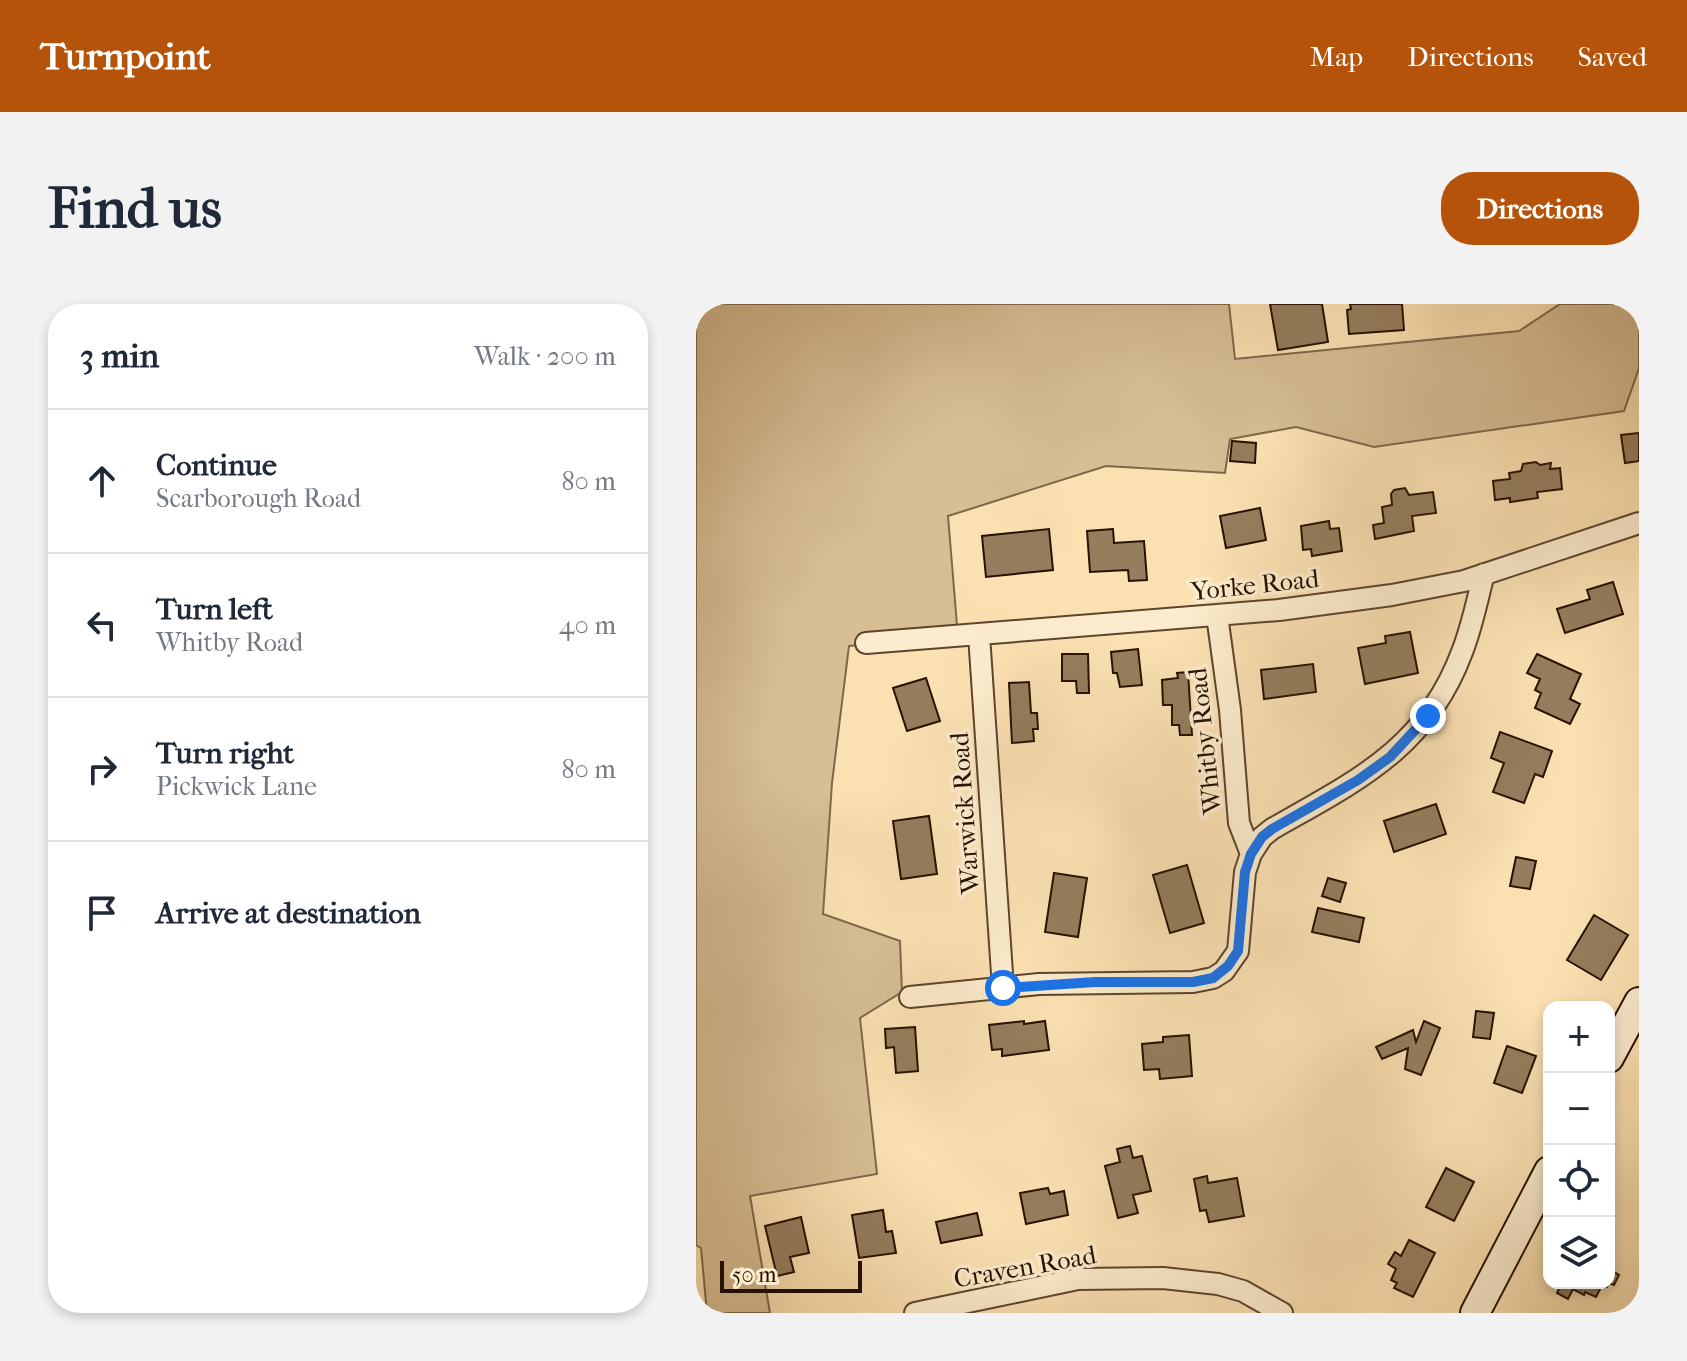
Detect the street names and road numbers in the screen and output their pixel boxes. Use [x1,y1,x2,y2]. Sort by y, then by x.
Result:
street label: Yorke Road [1189,563,1321,607]
street label: Whitby Road [1182,665,1228,817]
street label: Warwick Road [944,730,986,896]
street label: Craven Road [951,1239,1099,1295]

